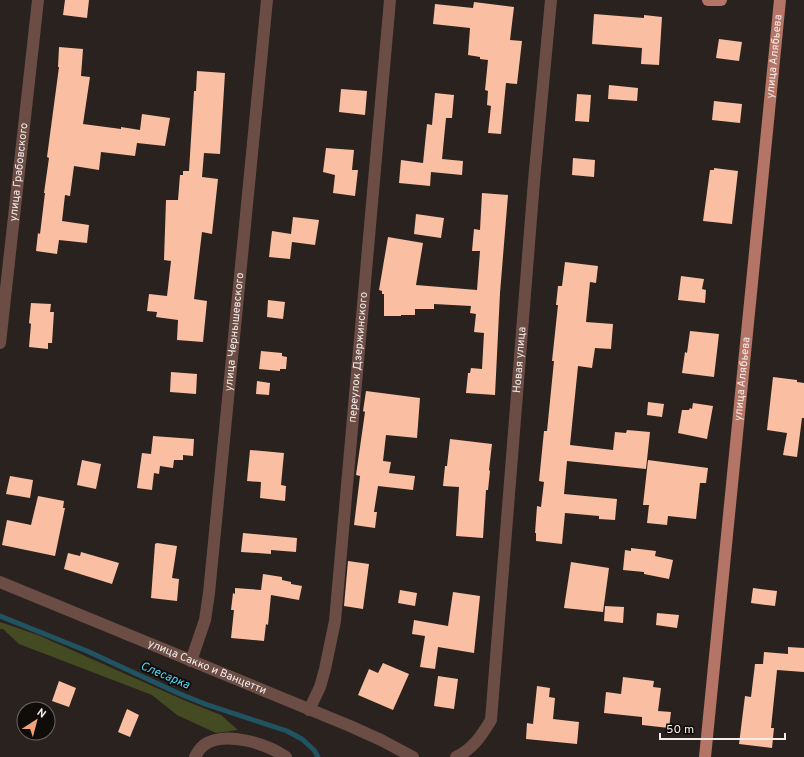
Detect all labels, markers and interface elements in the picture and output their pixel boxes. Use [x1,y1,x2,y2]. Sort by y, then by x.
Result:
street label: улица Алябьева [763,14,786,99]
street label: улица Грабовского [7,122,31,222]
street label: улица Чернышевского [222,272,247,392]
street label: переулок Дзержинского [346,291,371,423]
street label: Новая улица [510,326,529,394]
street label: улица Алябьева [731,336,754,422]
street label: улица Сакко и Ванцетти [146,637,269,698]
water label: Слесарка [138,658,193,694]
north arrow [16,701,56,741]
text: N [34,706,49,722]
scale bar [660,715,785,741]
text: 50 m [666,722,694,738]

